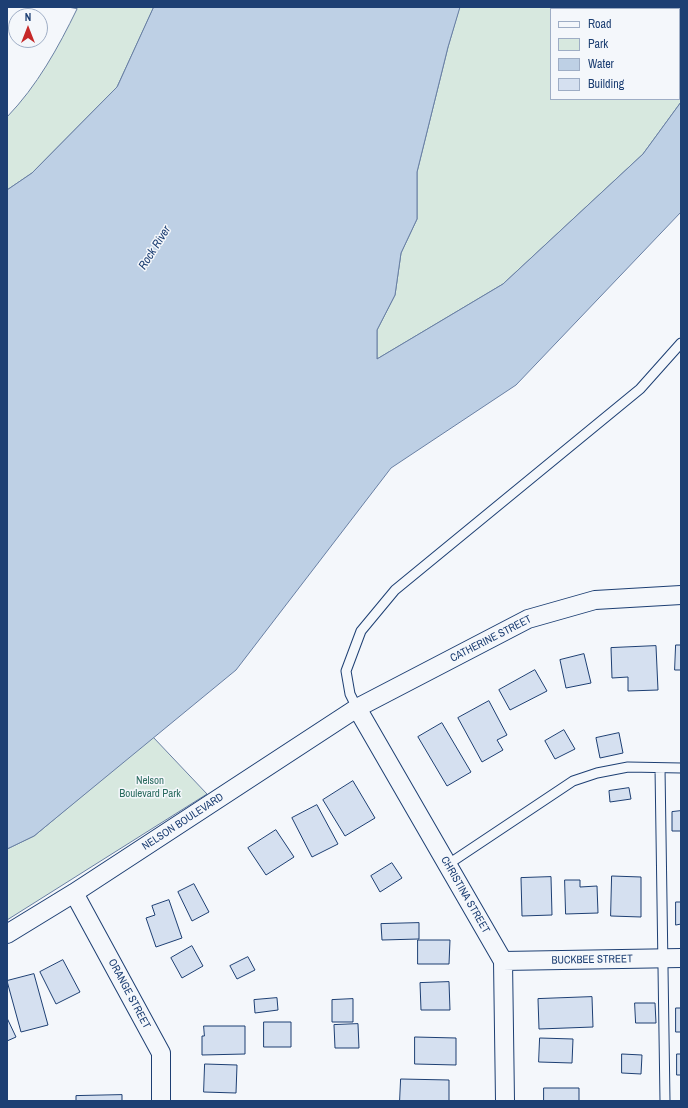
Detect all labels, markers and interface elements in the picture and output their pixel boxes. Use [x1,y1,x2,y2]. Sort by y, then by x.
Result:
north arrow [8,8,48,48]
legend [550,8,680,100]
text: N [25,10,31,24]
text: Road [588,16,612,32]
text: Park [588,36,608,52]
text: Water [588,56,614,72]
text: Building [588,76,624,92]
water label: Rock River [136,224,174,272]
street label: CATHERINE STREET [448,613,534,665]
park label: Nelson Boulevard Park [119,774,181,800]
street label: NELSON BOULEVARD [140,791,226,853]
street label: CHRISTINA STREET [438,854,492,936]
street label: BUCKBEE STREET [551,953,633,967]
street label: ORANGE STREET [105,957,153,1031]

